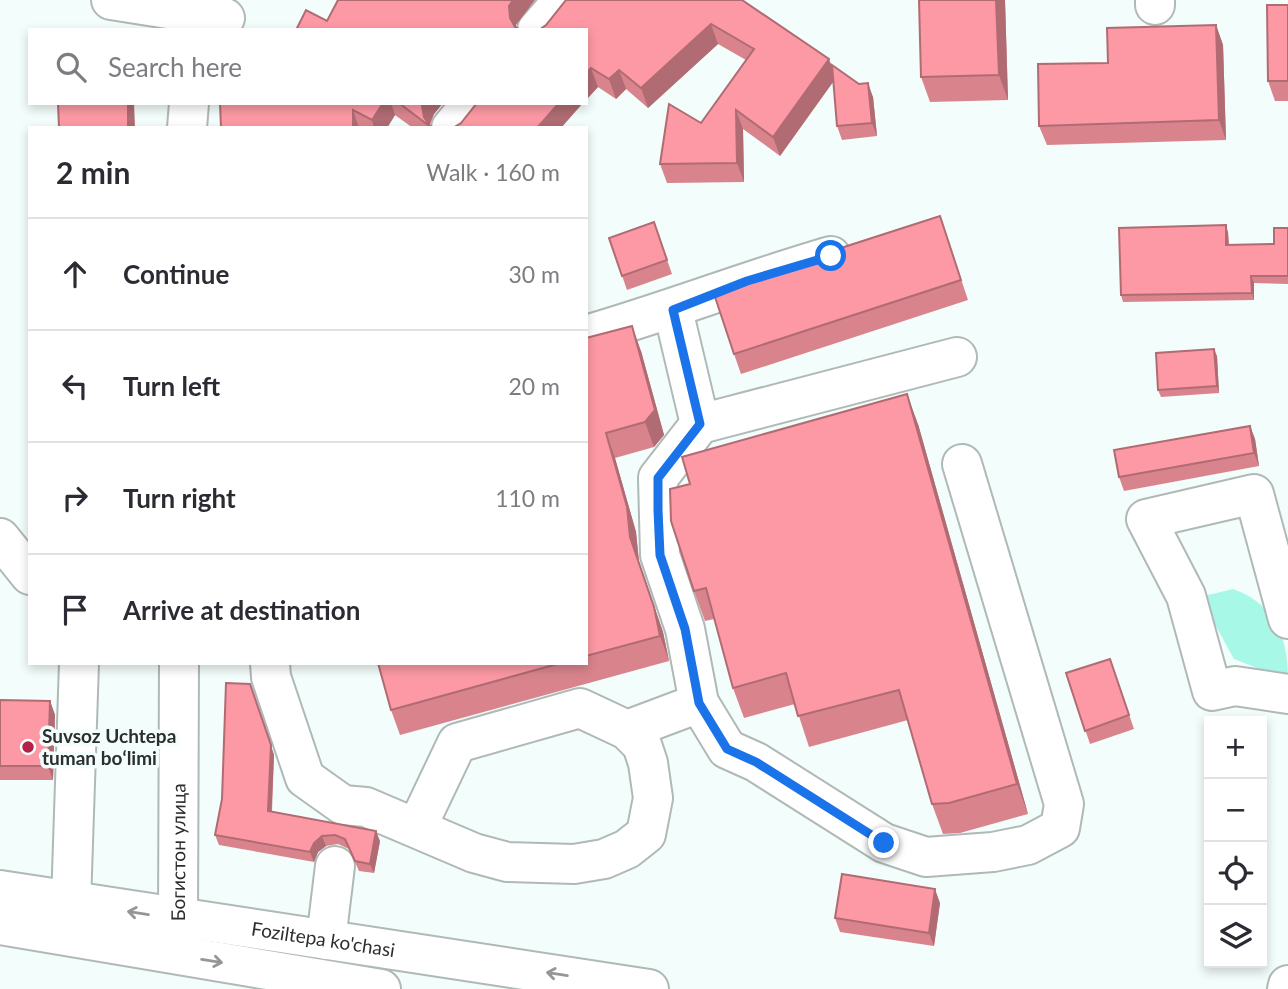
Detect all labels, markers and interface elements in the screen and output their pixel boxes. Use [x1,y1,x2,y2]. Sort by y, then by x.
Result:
search box [28,28,588,105]
icon: search [52,48,90,86]
text: Search here [108,51,242,83]
text: 2 min [56,154,130,190]
text: Walk · 160 m [426,158,560,186]
route start [815,240,846,271]
icon: ahead [56,255,94,293]
text: Continue [123,258,229,290]
text: 30 m [509,260,560,288]
icon: left [56,367,94,405]
text: Turn left [123,370,220,402]
text: 20 m [509,372,560,400]
icon: right [56,479,94,517]
text: Turn right [123,482,236,514]
text: 110 m [495,484,560,512]
icon: arrive [56,591,94,629]
text: Arrive at destination [123,594,360,626]
map controls [1204,716,1267,968]
button: + [1204,716,1267,779]
place label: Suvsoz Uchtepa tuman boʻlimi [42,724,176,769]
marker: Suvsoz Uchtepa tuman boʻlimi [20,739,36,755]
button: − [1204,779,1267,842]
street label: Богистон улица [166,783,190,921]
route end [868,827,899,858]
button: locate [1204,842,1267,905]
button: layers [1204,905,1267,968]
one-way arrow [127,906,150,919]
street label: Foziltepa ko'chasi [250,917,397,961]
one-way arrow [200,955,223,968]
one-way arrow [546,968,569,981]

